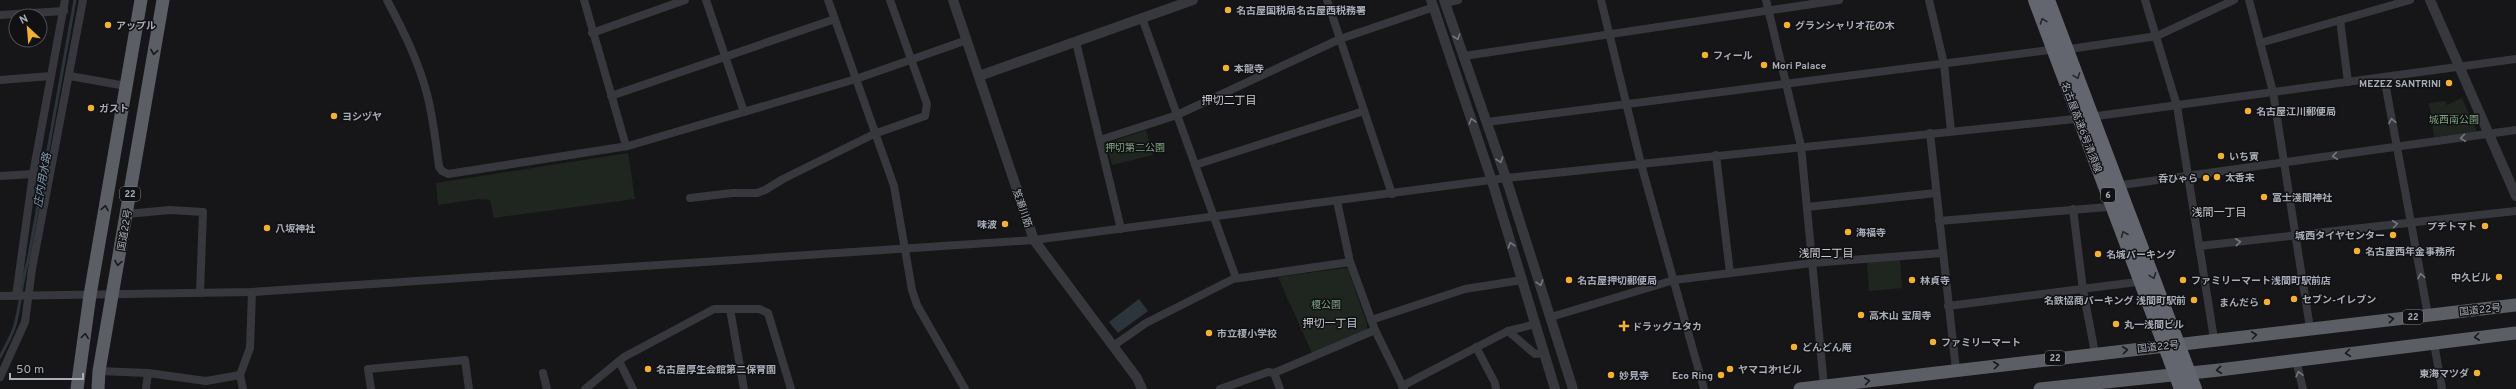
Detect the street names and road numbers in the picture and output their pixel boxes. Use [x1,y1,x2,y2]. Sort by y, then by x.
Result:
street label: 名古屋高速6号清須線 [2057,80,2104,175]
road number: 22 [120,187,140,201]
street label: 笈瀬川筋 [1009,187,1034,230]
road number: 6 [2101,188,2115,202]
street label: 国道22号 [115,208,136,252]
street label: 国道22号 [2458,302,2502,319]
road number: 22 [2403,310,2423,324]
street label: 国道22号 [2136,339,2180,356]
road number: 22 [2045,351,2065,365]

